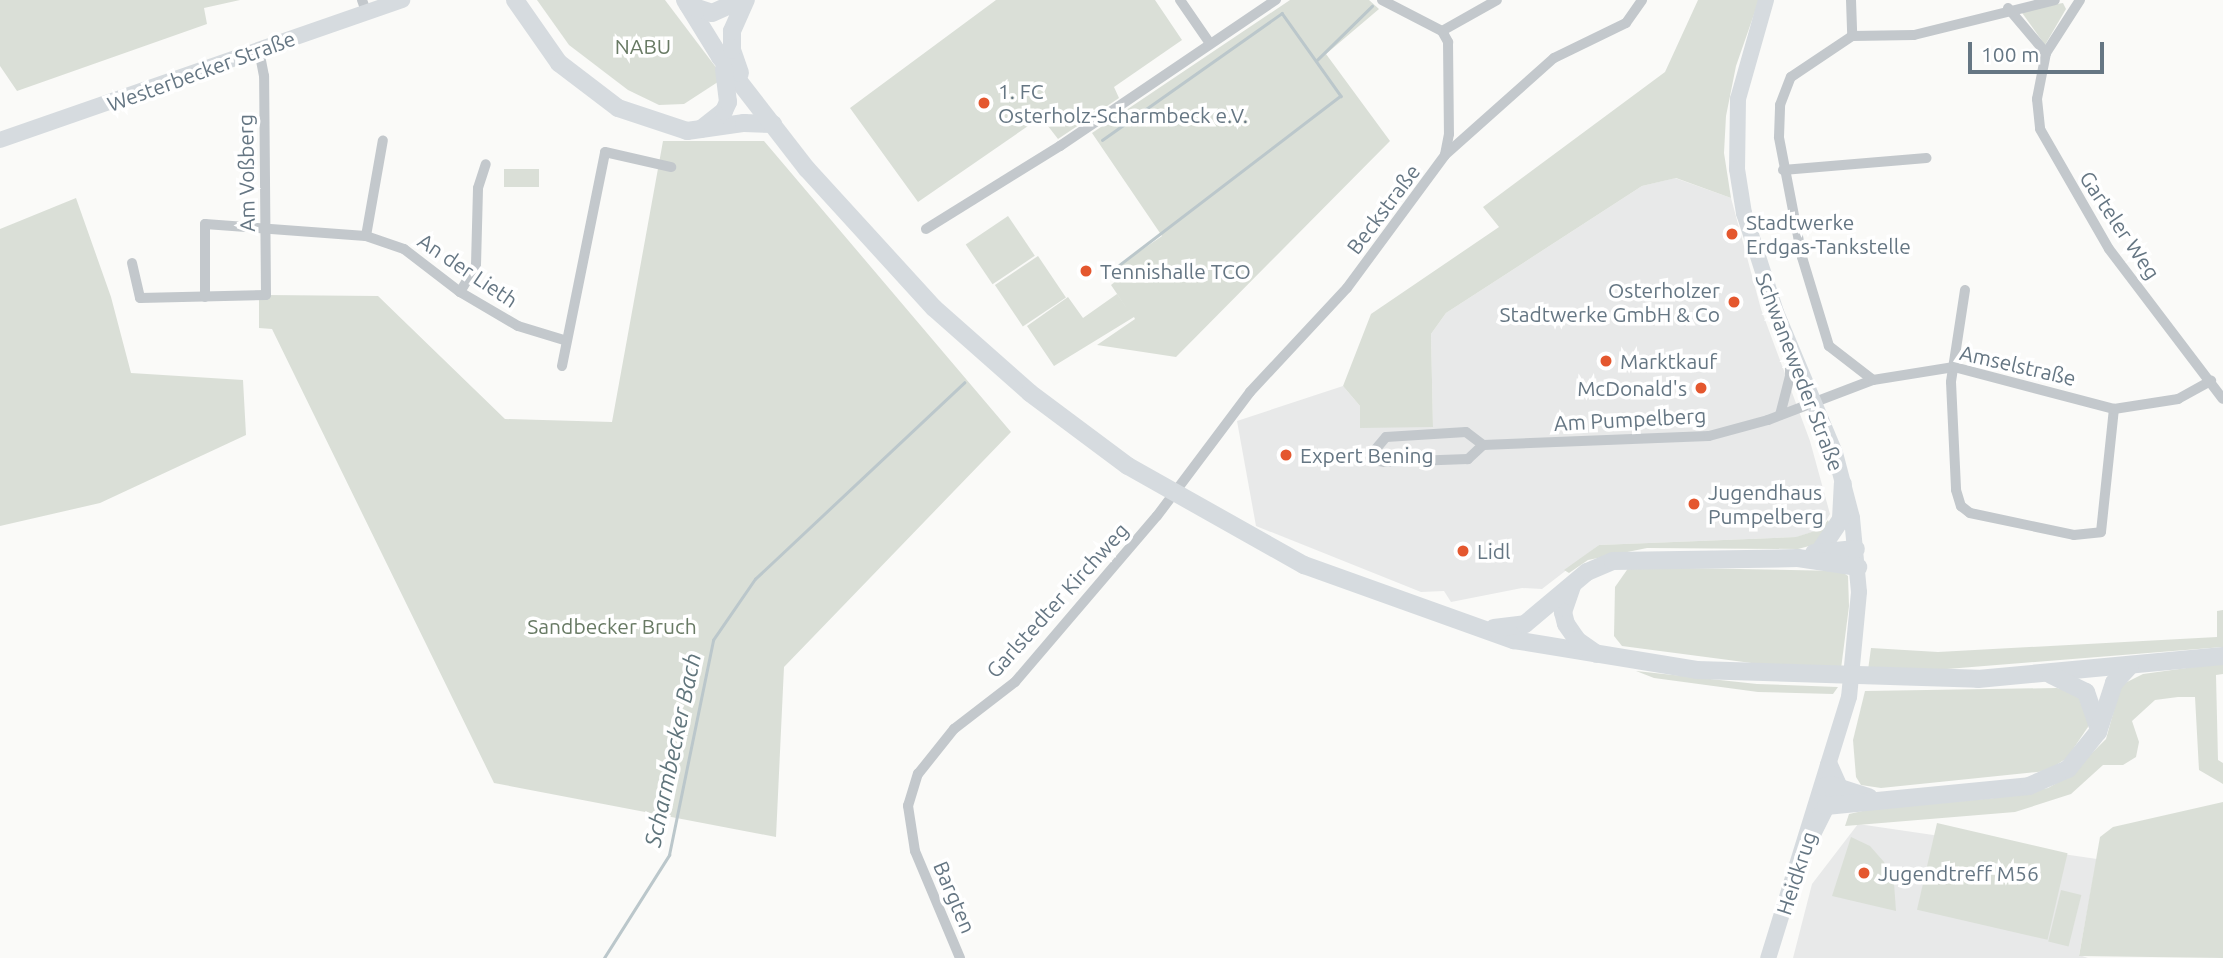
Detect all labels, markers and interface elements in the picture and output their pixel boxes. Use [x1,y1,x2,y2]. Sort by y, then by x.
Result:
street label: Westerbecker Straße [104,25,298,117]
scale bar [1971,28,2108,72]
park label: NABU [615,33,671,59]
text: 100 m [1981,42,2039,66]
place label: 1. FC Osterholz-Scharmbeck e.V. [998,78,1248,128]
marker: 1. FC Osterholz-Scharmbeck e.V. [976,95,992,111]
street label: Am Voßberg [232,114,260,232]
street label: Beckstraße [1341,159,1425,259]
street label: Garteler Weg [2075,166,2165,284]
place label: Stadtwerke Erdgas-Tankstelle [1746,209,1911,259]
marker: Stadtwerke Erdgas-Tankstelle [1724,226,1740,242]
street label: An der Lieth [413,227,523,313]
place label: Tennishalle TCO [1100,258,1251,284]
marker: Tennishalle TCO [1078,263,1094,279]
street label: Schwaneweder Straße [1751,269,1849,475]
place label: Osterholzer Stadtwerke GmbH & Co [1500,277,1720,327]
marker: Osterholzer Stadtwerke GmbH & Co [1726,294,1742,310]
street label: Amselstraße [1958,339,2078,391]
place label: Marktkauf [1620,348,1717,374]
marker: Marktkauf [1598,353,1614,369]
place label: McDonald's [1577,375,1687,401]
marker: McDonald's [1693,380,1709,396]
street label: Am Pumpelberg [1553,402,1707,436]
place label: Expert Bening [1300,442,1434,468]
marker: Expert Bening [1278,447,1294,463]
place label: Jugendhaus Pumpelberg [1708,479,1824,529]
marker: Jugendhaus Pumpelberg [1686,496,1702,512]
street label: Garlstedter Kirchweg [981,517,1133,683]
place label: Lidl [1477,538,1511,564]
marker: Lidl [1455,543,1471,559]
park label: Sandbecker Bruch [527,613,697,639]
water label: Scharmbecker Bach [639,651,707,849]
street label: Heidkrug [1771,828,1821,918]
street label: Bargten [929,857,981,937]
place label: Jugendtreff M56 [1878,860,2039,886]
marker: Jugendtreff M56 [1856,865,1872,881]

